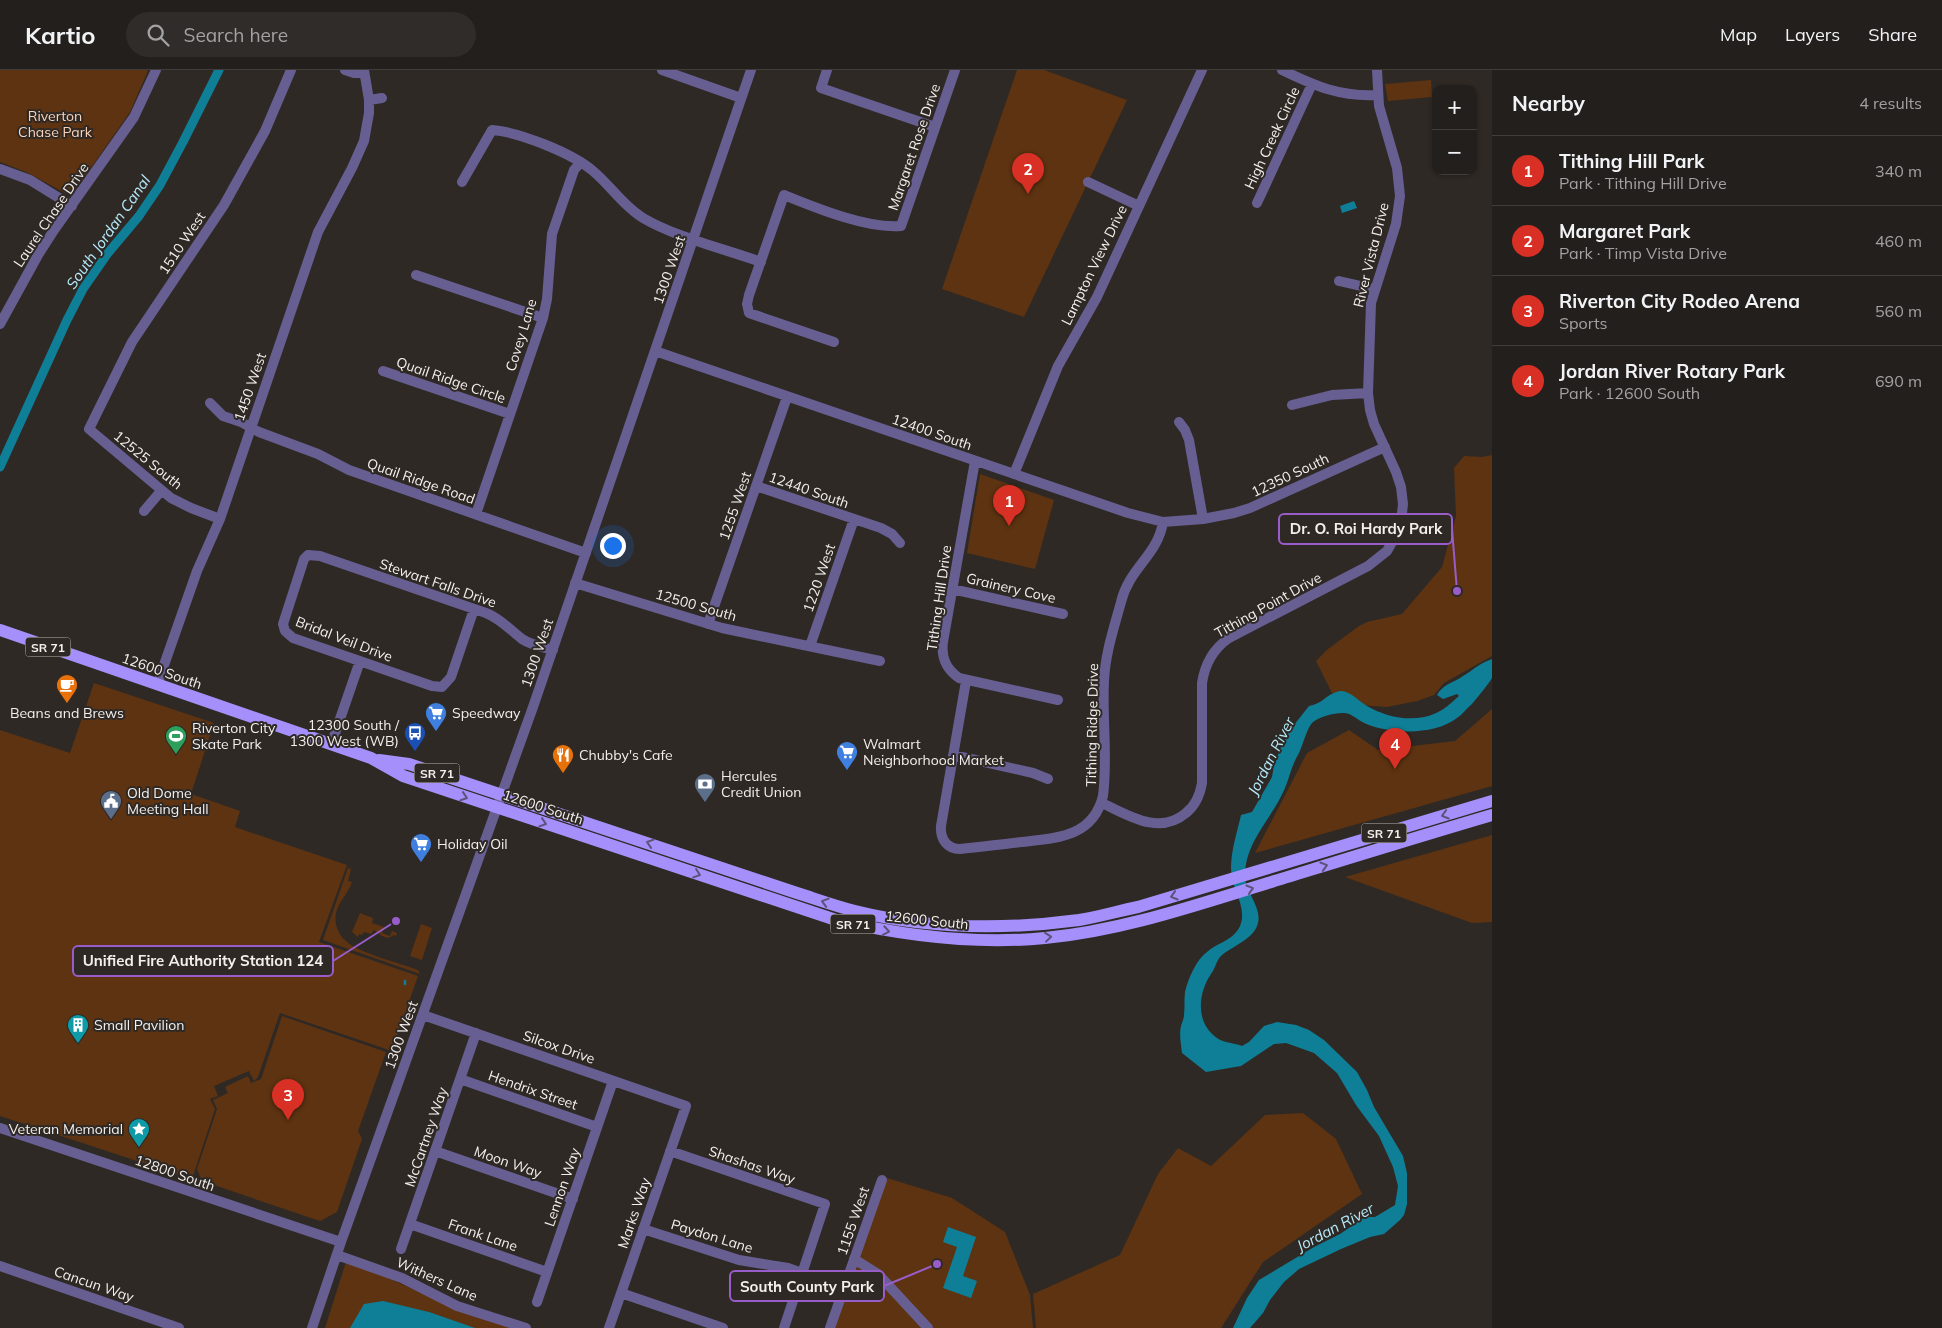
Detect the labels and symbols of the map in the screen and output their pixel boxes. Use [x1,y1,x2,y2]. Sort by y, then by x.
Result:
street label: Margaret Rose Drive [884,81,944,213]
street label: High Creek Circle [1240,84,1304,192]
park label: Riverton Chase Park [18,107,93,141]
pin: 2 [1012,153,1044,194]
street label: Laurel Chase Drive [9,159,93,271]
water label: South Jordan Canal [62,171,155,293]
street label: River Vista Drive [1349,201,1393,309]
street label: Lampton View Drive [1057,202,1131,328]
street label: 1510 West [155,208,209,278]
street label: 1300 West [649,233,689,307]
street label: Covey Lane [501,297,541,373]
street label: 1450 West [230,350,270,424]
street label: Quail Ridge Circle [394,353,508,407]
street label: 12400 South [890,410,974,454]
street label: 12525 South [110,427,186,493]
street label: 12350 South [1248,449,1332,501]
street label: Quail Ridge Road [365,454,477,508]
street label: 12440 South [767,468,851,512]
street label: 1255 West [715,469,755,543]
pin: 1 [993,485,1025,526]
callout: Dr. O. Roi Hardy Park [1279,514,1452,544]
text: Dr. O. Roi Hardy Park [1290,519,1443,538]
your location [600,533,626,559]
street label: 1220 West [799,541,839,615]
street label: Tithing Hill Drive [923,544,955,652]
street label: Stewart Falls Drive [377,555,499,611]
street label: Tithing Point Drive [1211,568,1325,642]
street label: Grainery Cove [964,569,1058,607]
street label: 12500 South [653,585,739,625]
street label: Bridal Veil Drive [293,612,395,666]
street label: 1300 West [517,616,557,690]
road number: SR 71 [26,638,70,656]
street label: 12600 South [120,649,204,693]
street label: Tithing Ridge Drive [1082,663,1102,787]
cafe icon: Beans and Brews [55,673,79,704]
supermarket icon: Speedway [424,701,448,732]
place label: Beans and Brews [10,704,124,722]
place label: Speedway [452,704,521,722]
water label: Jordan River [1242,713,1299,800]
place label: 12300 South / 1300 West (WB) [290,716,400,750]
place label: Riverton City Skate Park [192,719,276,753]
bus stop icon: 12300 South / 1300 West (WB) [403,721,427,752]
sports icon: Riverton City Skate Park [164,724,188,755]
pin: 4 [1379,728,1411,769]
place label: Walmart Neighborhood Market [863,735,1004,769]
supermarket icon: Walmart Neighborhood Market [835,740,859,771]
restaurant icon: Chubby's Cafe [551,743,575,774]
place label: Chubby's Cafe [579,746,673,764]
road number: SR 71 [414,764,460,782]
place label: Hercules Credit Union [721,767,801,801]
bank icon: Hercules Credit Union [693,772,717,803]
place label: Old Dome Meeting Hall [127,784,209,818]
street label: 12600 South [500,786,586,828]
public building icon: Old Dome Meeting Hall [99,789,123,820]
one-way arrow [459,791,468,801]
one-way arrow [1442,809,1450,819]
one-way arrow [538,817,547,827]
road number: SR 71 [1362,824,1406,842]
supermarket icon: Holiday Oil [409,832,433,863]
place label: Holiday Oil [437,835,508,853]
one-way arrow [646,839,654,849]
one-way arrow [1320,861,1328,871]
one-way arrow [692,868,701,878]
one-way arrow [1245,884,1253,894]
one-way arrow [1170,891,1179,901]
one-way arrow [821,897,829,907]
street label: 12600 South [885,907,969,933]
road number: SR 71 [830,914,876,934]
one-way arrow [882,925,890,935]
one-way arrow [1044,932,1052,943]
callout: Unified Fire Authority Station 124 [73,946,333,976]
text: Unified Fire Authority Station 124 [83,951,323,970]
street label: 1300 West [380,998,422,1072]
building icon: Small Pavilion [66,1013,90,1044]
place label: Small Pavilion [94,1016,184,1034]
street label: Silcox Drive [521,1026,597,1068]
street label: Hendrix Street [486,1066,580,1114]
pin: 3 [272,1079,304,1120]
street label: McCartney Way [400,1084,452,1189]
place icon: Veteran Memorial [127,1117,151,1148]
place label: Veteran Memorial [9,1120,123,1138]
street label: Moon Way [472,1142,545,1182]
street label: Shashas Way [707,1142,798,1188]
street label: Lennon Way [540,1145,584,1229]
street label: 12800 South [133,1151,217,1195]
street label: Marks Way [613,1175,655,1251]
street label: 1155 West [833,1184,873,1258]
water label: Jordan River [1291,1198,1377,1256]
street label: Frank Lane [446,1215,520,1255]
street label: Paydon Lane [669,1215,755,1257]
street label: Withers Lane [394,1253,480,1305]
street label: Cancun Way [52,1262,137,1306]
callout: South County Park [730,1271,884,1301]
text: South County Park [740,1277,875,1296]

